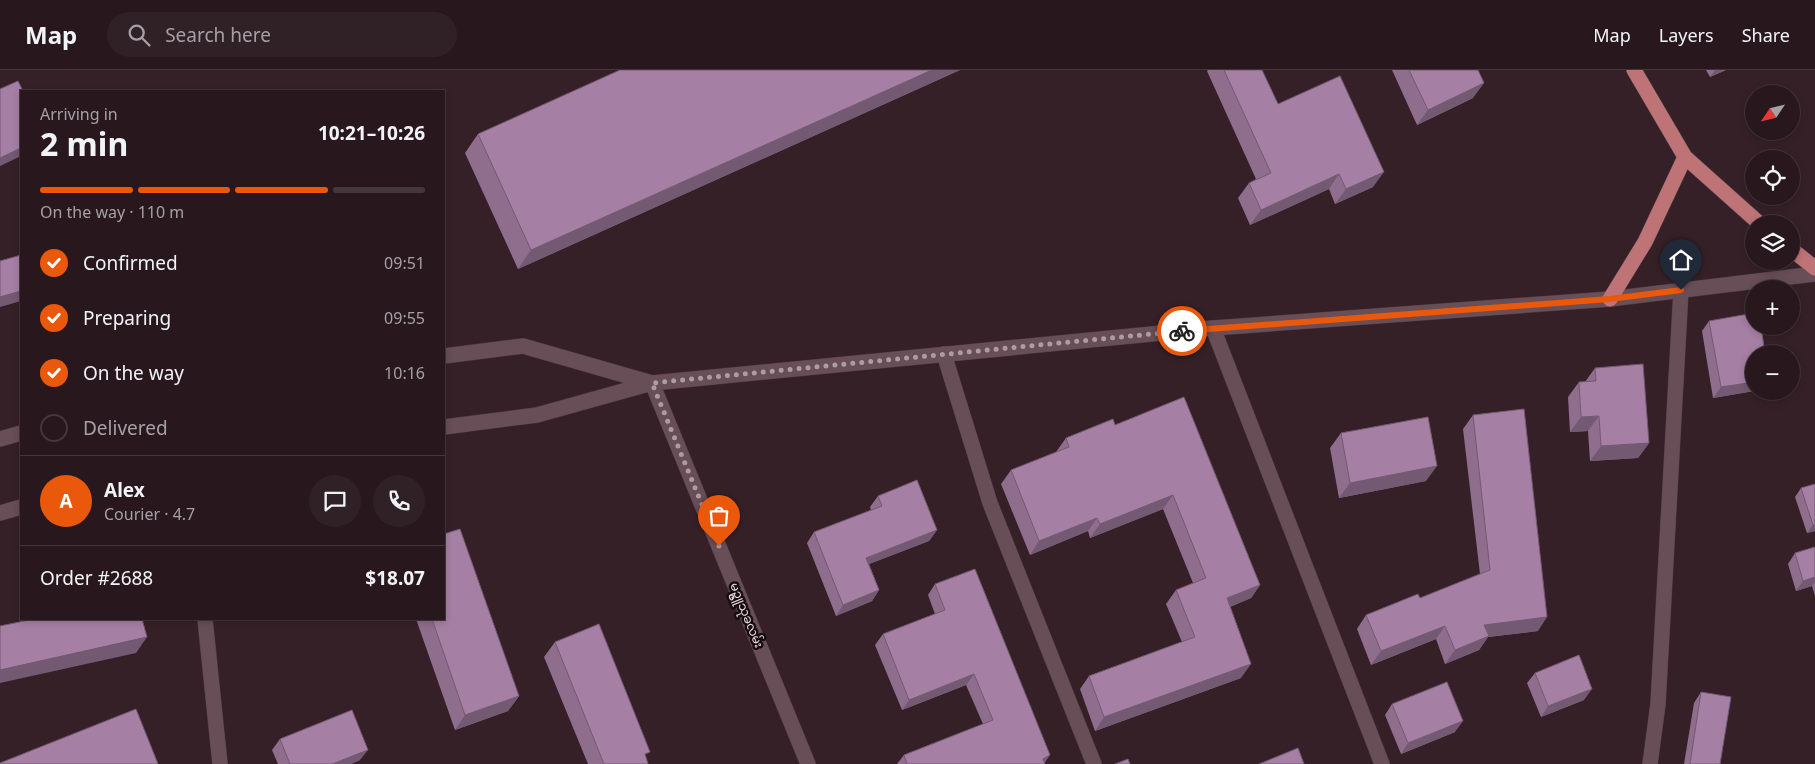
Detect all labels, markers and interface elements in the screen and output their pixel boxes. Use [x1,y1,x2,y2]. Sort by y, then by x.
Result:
search box [107,12,457,57]
text: Map [25,18,77,51]
icon: search [125,21,153,49]
text: Search here [165,22,271,48]
text: Map [1593,23,1631,47]
text: Layers [1659,23,1714,47]
text: Share [1742,23,1790,47]
north arrow [1745,85,1800,140]
map controls [1745,85,1800,400]
text: Arriving in [40,103,118,125]
text: 10:21–10:26 [318,120,425,146]
text: 2 min [40,122,128,165]
button: locate [1745,150,1800,205]
text: On the way · 110 m [40,201,184,223]
button: layers [1745,215,1800,270]
pin [1660,239,1702,290]
icon: home [1667,246,1695,274]
icon: check [40,249,68,277]
text: Confirmed [83,250,178,276]
text: 09:51 [384,252,425,274]
button: + [1745,280,1800,335]
icon: check [40,304,68,332]
text: Preparing [83,305,171,331]
courier [1157,306,1207,356]
text: 09:55 [384,307,425,329]
icon: bike [1168,317,1196,345]
button: − [1745,345,1800,400]
icon: check [40,359,68,387]
text: On the way [83,360,184,386]
text: 10:16 [384,362,425,384]
text: Delivered [83,415,168,441]
button: chat [309,475,361,527]
button: phone [373,475,425,527]
text: Alex [104,477,145,503]
text: A [59,488,73,514]
pin [698,495,740,546]
icon: bag [705,502,733,530]
text: Courier · 4.7 [104,503,195,525]
text: Order #2688 [40,565,153,591]
text: $18.07 [365,565,425,591]
street label: မဥ္ဇူသုခလမ်း [724,580,768,651]

